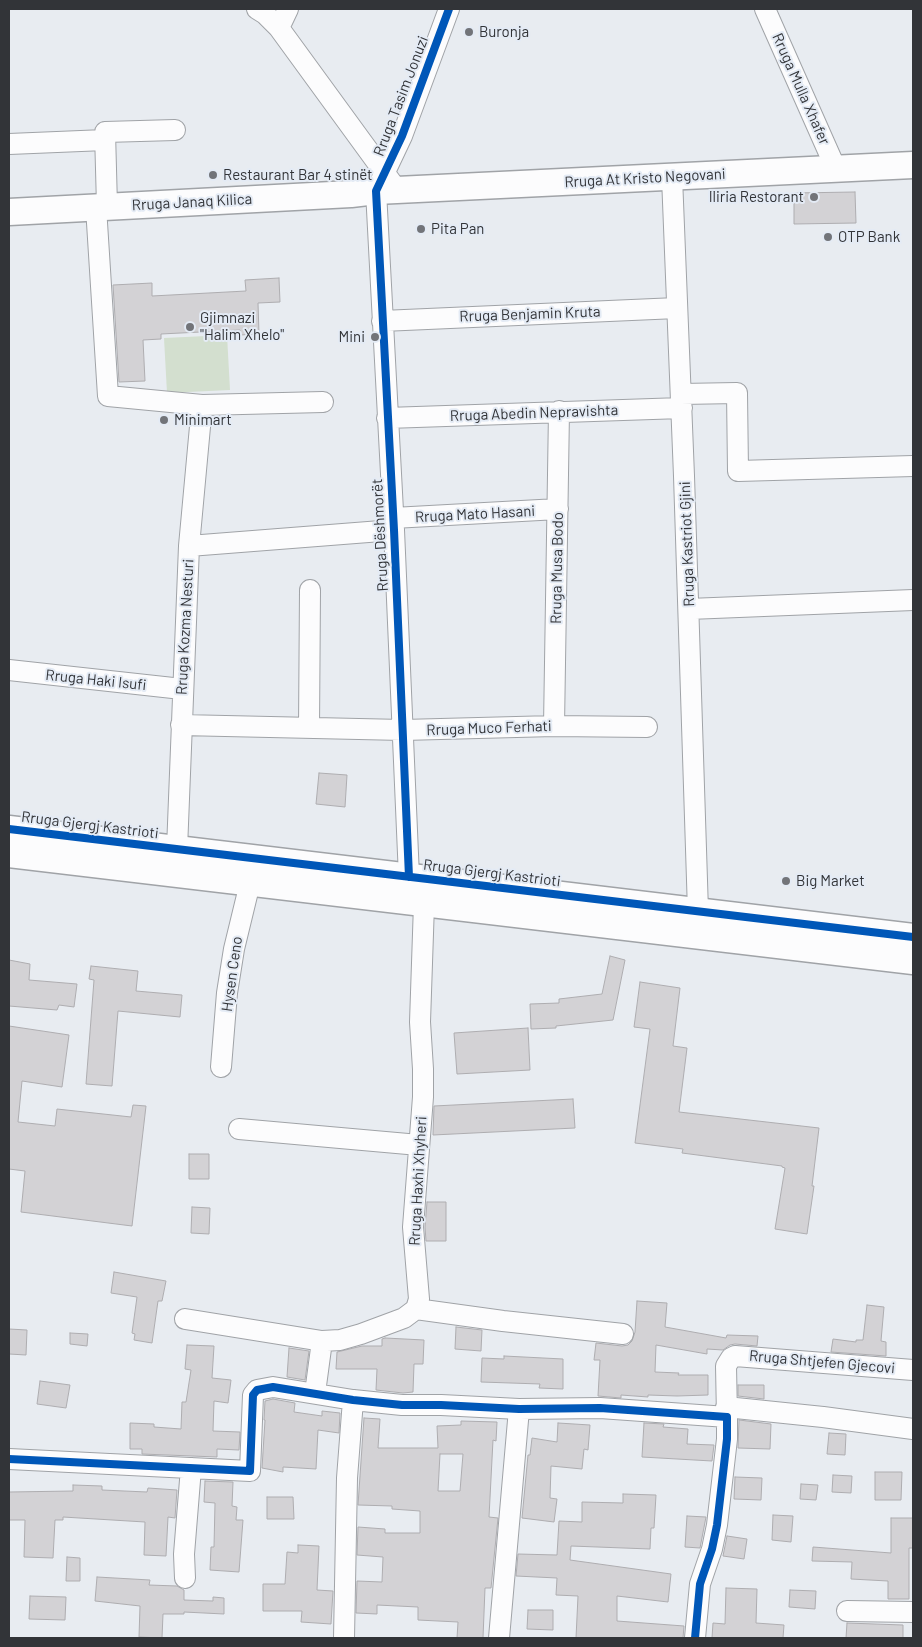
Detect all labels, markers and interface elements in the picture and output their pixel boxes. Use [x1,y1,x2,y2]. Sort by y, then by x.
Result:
place label: Buronja [479,23,529,41]
marker: Buronja [463,26,475,38]
street label: Rruga Mulla Xhafer [768,30,834,148]
street label: Rruga Tasim Jonuzi [370,33,432,159]
street label: Rruga At Kristo Negovani [564,165,726,191]
place label: Restaurant Bar 4 stinët [223,166,373,184]
marker: Restaurant Bar 4 stinët [207,169,219,181]
place label: Iliria Restorant [709,188,804,206]
street label: Rruga Janaq Kilica [131,190,253,214]
marker: Iliria Restorant [808,191,820,203]
place label: Pita Pan [431,220,484,238]
marker: Pita Pan [415,223,427,235]
place label: OTP Bank [838,228,900,246]
marker: OTP Bank [822,231,834,243]
street label: Rruga Benjamin Kruta [459,303,601,325]
place label: Gjimnazi "Halim Xhelo" [200,309,284,344]
marker: Gjimnazi "Halim Xhelo" [184,321,196,333]
place label: Mini [339,328,365,346]
marker: Mini [369,331,381,343]
street label: Rruga Abedin Nepravishta [450,401,618,425]
place label: Minimart [174,411,232,429]
marker: Minimart [158,414,170,426]
street label: Rruga Dëshmorët [368,478,392,592]
street label: Rruga Kastriot Gjini [676,481,698,607]
street label: Rruga Mato Hasani [414,502,536,526]
street label: Rruga Musa Bodo [547,512,567,624]
street label: Rruga Kozma Nesturi [172,559,198,695]
street label: Rruga Haki Isufi [45,666,147,694]
street label: Rruga Muco Ferhati [426,717,552,739]
street label: Rruga Gjergj Kastrioti [20,808,160,842]
street label: Rruga Gjergj Kastrioti [422,856,562,890]
place label: Big Market [796,872,865,890]
marker: Big Market [780,875,792,887]
street label: Hysen Ceno [218,935,246,1013]
street label: Rruga Haxhi Xhyheri [406,1116,430,1246]
street label: Rruga Shtjefen Gjecovi [748,1347,896,1377]

